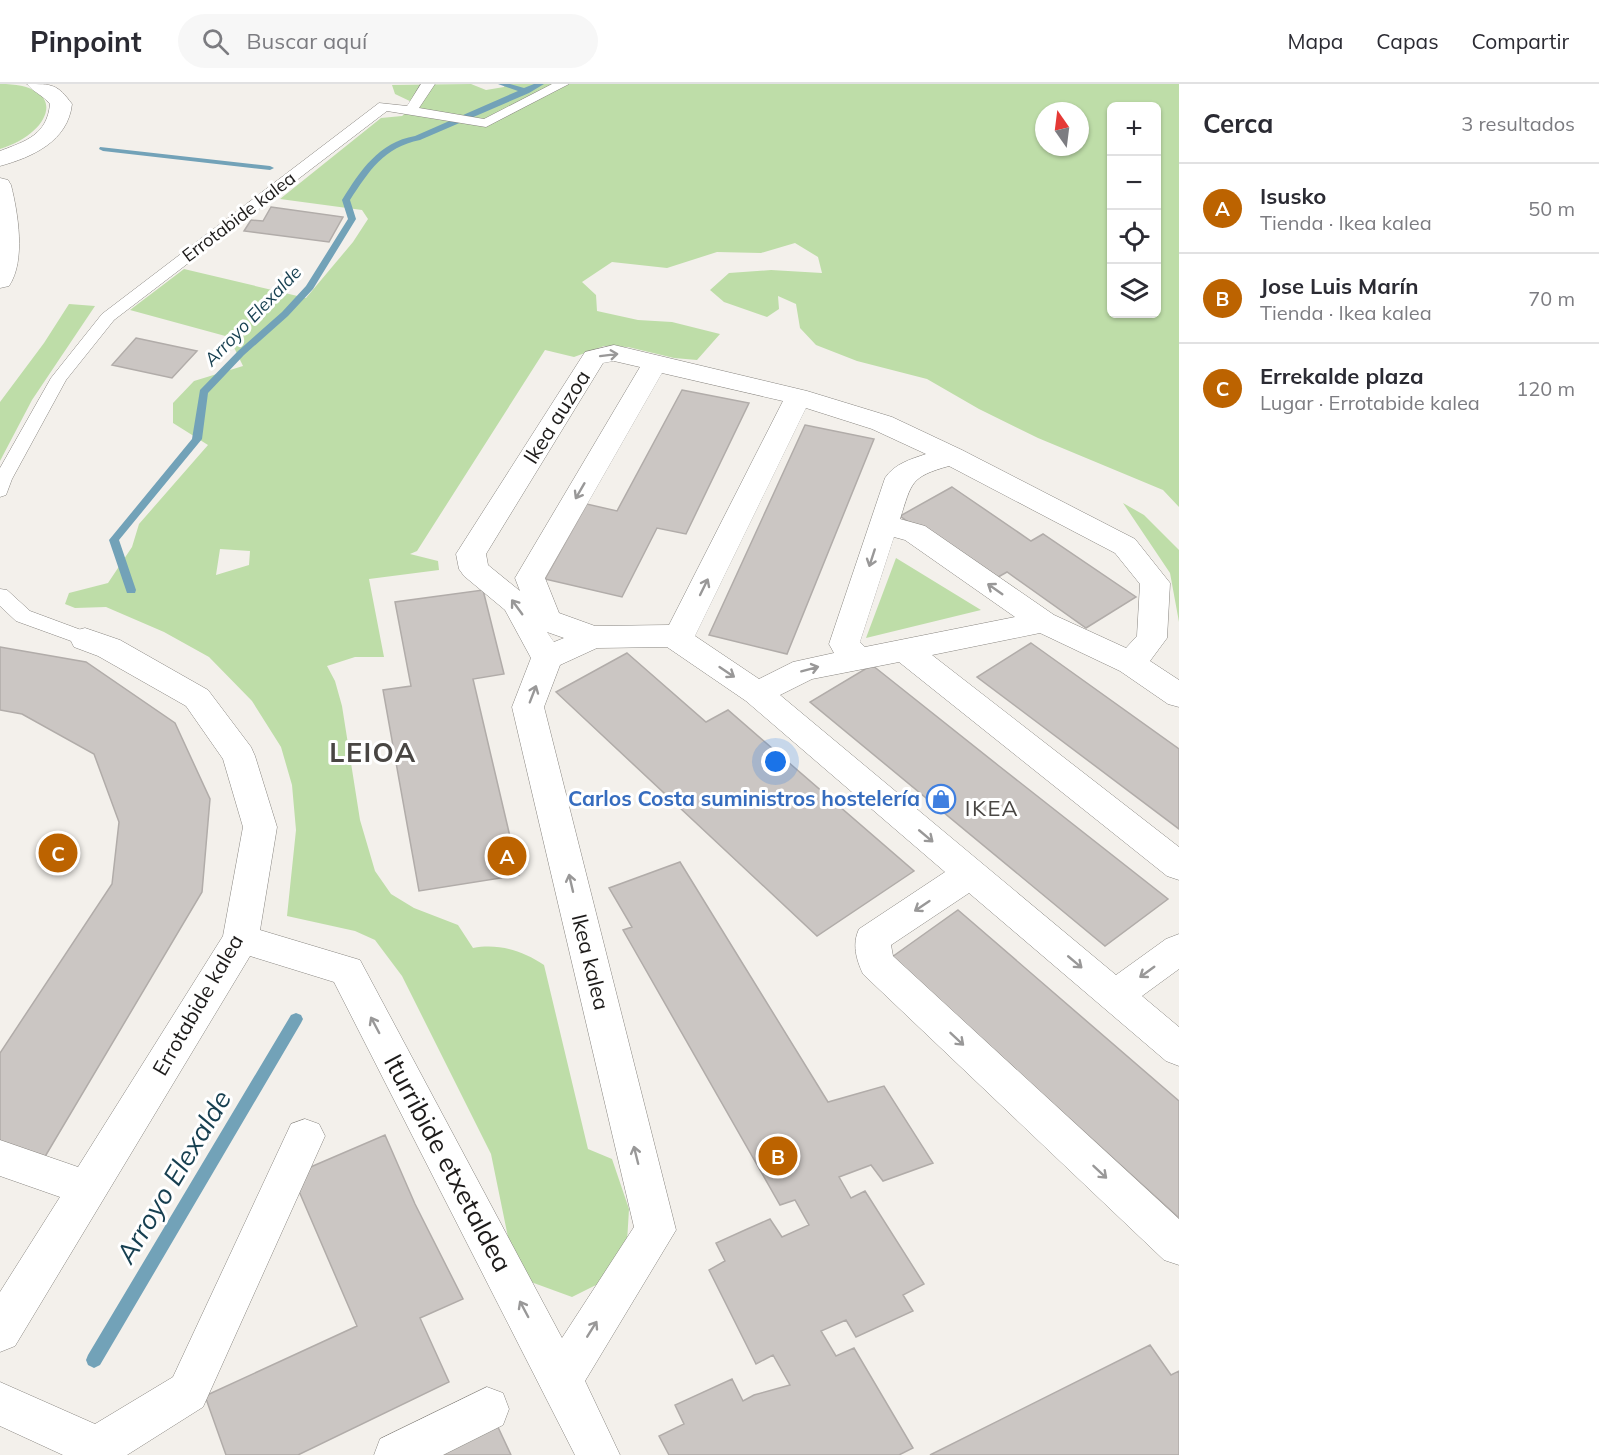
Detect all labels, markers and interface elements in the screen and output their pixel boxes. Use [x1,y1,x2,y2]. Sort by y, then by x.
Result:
search box [178,14,598,68]
text: Pinpoint [30,24,142,59]
icon: search [199,25,232,58]
text: Buscar aquí [247,27,367,55]
text: Mapa [1288,28,1343,54]
text: Capas [1376,28,1439,54]
text: Compartir [1472,28,1569,54]
north arrow [1035,102,1089,156]
map controls [1107,102,1161,318]
button: + [1107,102,1161,156]
text: Cerca [1203,107,1273,140]
text: 3 resultados [1461,111,1575,136]
button: − [1107,156,1161,210]
street label: Errotabide kalea [177,166,300,267]
text: Isusko [1260,182,1326,210]
text: A [1215,196,1230,221]
text: 50 m [1528,196,1575,221]
button: locate [1107,210,1161,264]
text: Tienda · Ikea kalea [1260,210,1432,235]
water label: Arroyo Elexalde [198,261,306,371]
button: layers [1107,264,1161,318]
text: Jose Luis Marín [1260,272,1419,300]
text: B [1216,286,1229,311]
text: 70 m [1528,286,1575,311]
text: Tienda · Ikea kalea [1260,300,1432,325]
one-way arrow [599,349,618,360]
text: Errekalde plaza [1260,362,1424,390]
street label: Ikea auzoa [517,365,595,468]
text: C [1216,376,1229,401]
text: 120 m [1516,376,1575,401]
text: Lugar · Errotabide kalea [1260,390,1480,415]
one-way arrow [574,482,586,499]
one-way arrow [866,548,877,567]
one-way arrow [699,578,711,596]
one-way arrow [988,583,1004,595]
one-way arrow [511,600,523,616]
one-way arrow [800,663,819,675]
one-way arrow [718,666,734,678]
one-way arrow [528,686,539,704]
district label: LEIOA [329,735,417,769]
your location [761,747,790,776]
shop icon: Carlos Costa suministros hostelería [925,783,957,815]
place label: Carlos Costa suministros hostelería [568,785,920,811]
district label: IKEA [965,794,1019,822]
one-way arrow [918,829,933,843]
pin: C [38,830,78,876]
pin: A [488,834,526,878]
one-way arrow [565,874,576,894]
one-way arrow [914,900,930,912]
street label: Ikea kalea [567,911,615,1012]
street label: Errotabide kalea [146,929,248,1080]
one-way arrow [1067,955,1082,969]
one-way arrow [1139,966,1155,979]
one-way arrow [369,1016,381,1034]
one-way arrow [949,1032,964,1046]
street label: Iturribide etxetaldea [377,1048,520,1277]
water label: Arroyo Elexalde [108,1084,238,1270]
pin: B [758,1134,798,1178]
one-way arrow [630,1145,642,1164]
one-way arrow [1092,1164,1107,1179]
one-way arrow [518,1301,530,1318]
one-way arrow [586,1321,599,1338]

